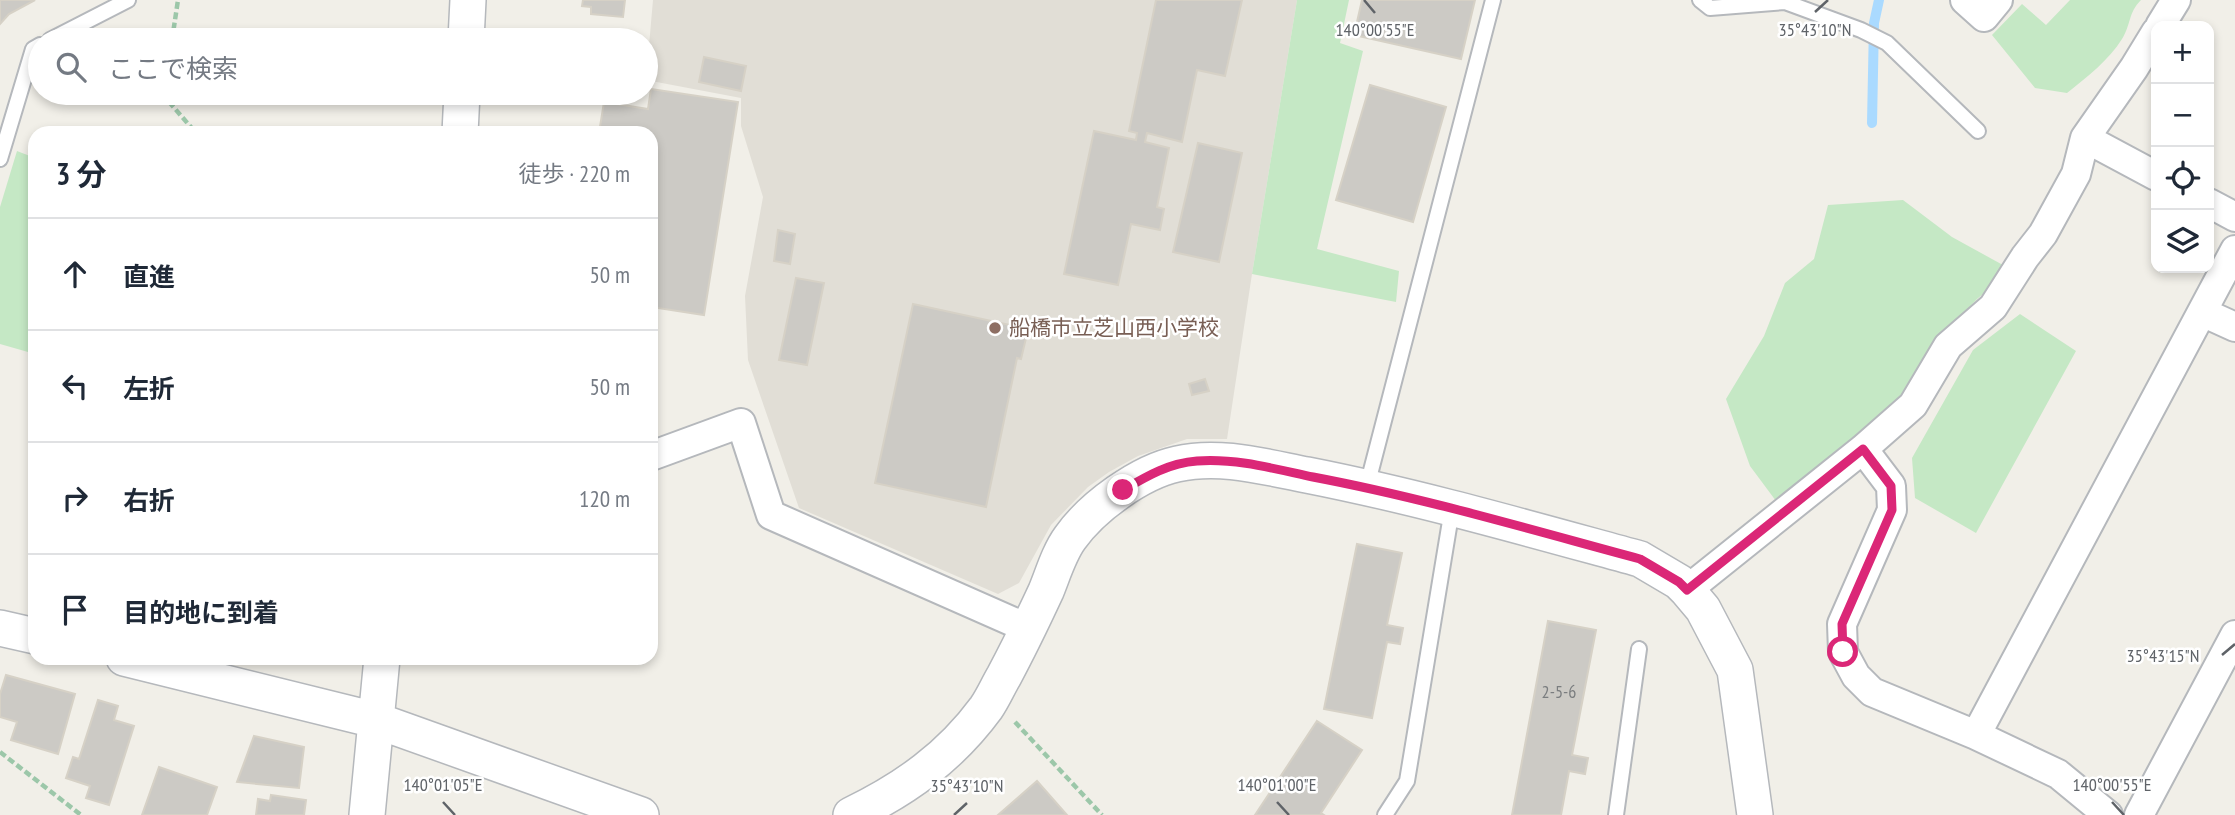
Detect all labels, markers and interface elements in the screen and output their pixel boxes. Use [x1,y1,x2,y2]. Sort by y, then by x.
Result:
text: 140°00'55"E [1336,18,1414,41]
text: 35°43'10"N [1779,18,1851,41]
map controls [2151,21,2214,273]
button: + [2151,21,2214,84]
search box [28,28,658,105]
icon: search [52,48,90,86]
text: ここで検索 [108,52,238,85]
button: − [2151,84,2214,147]
button: locate [2151,147,2214,210]
text: 3 分 [56,154,107,193]
text: 徒歩 · 220 m [518,159,630,188]
button: layers [2151,210,2214,273]
icon: ahead [56,255,94,293]
text: 直進 [123,260,175,293]
text: 50 m [589,260,630,289]
place label: 船橋市立芝山西小学校 [1009,314,1219,341]
marker: 船橋市立芝山西小学校 [987,320,1003,336]
icon: left [56,367,94,405]
text: 左折 [123,372,175,405]
text: 50 m [589,372,630,401]
route end [1107,474,1138,505]
icon: right [56,479,94,517]
text: 右折 [123,484,175,517]
text: 120 m [579,484,630,513]
icon: arrive [56,591,94,629]
text: 目的地に到着 [123,596,279,629]
route start [1827,636,1858,667]
text: 35°43'15"N [2127,644,2199,667]
house number: 2-5-6 [1542,680,1576,703]
text: 140°01'05"E [404,773,482,796]
text: 140°01'00"E [1238,773,1316,796]
text: 140°00'55"E [2073,773,2151,796]
text: 35°43'10"N [931,774,1003,797]

